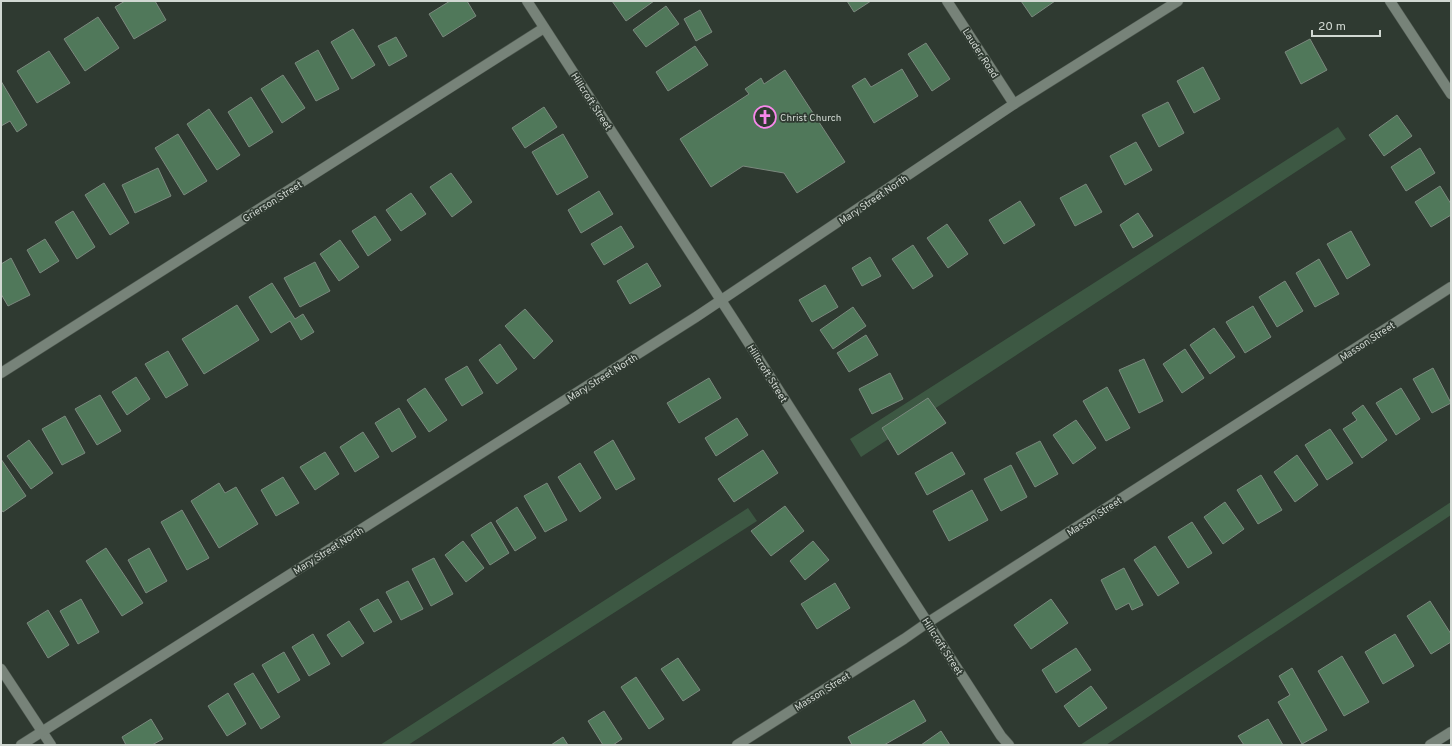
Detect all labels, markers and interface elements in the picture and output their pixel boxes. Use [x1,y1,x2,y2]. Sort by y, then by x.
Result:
scale bar [1312,12,1380,38]
text: 20 m [1318,19,1346,35]
street label: Lauder Road [959,26,1001,81]
street label: Hillcroft Street [567,71,614,133]
church icon: Christ Church [752,104,778,130]
place label: Christ Church [780,112,841,125]
street label: Mary Street North [837,172,911,228]
street label: Grierson Street [240,179,305,226]
street label: Masson Street [1338,319,1398,365]
street label: Hillcroft Street [744,342,790,405]
street label: Mary Street North [565,351,640,405]
street label: Masson Street [1065,494,1125,540]
street label: Mary Street North [291,524,366,578]
street label: Hillcroft Street [918,616,965,678]
street label: Masson Street [792,670,853,715]

